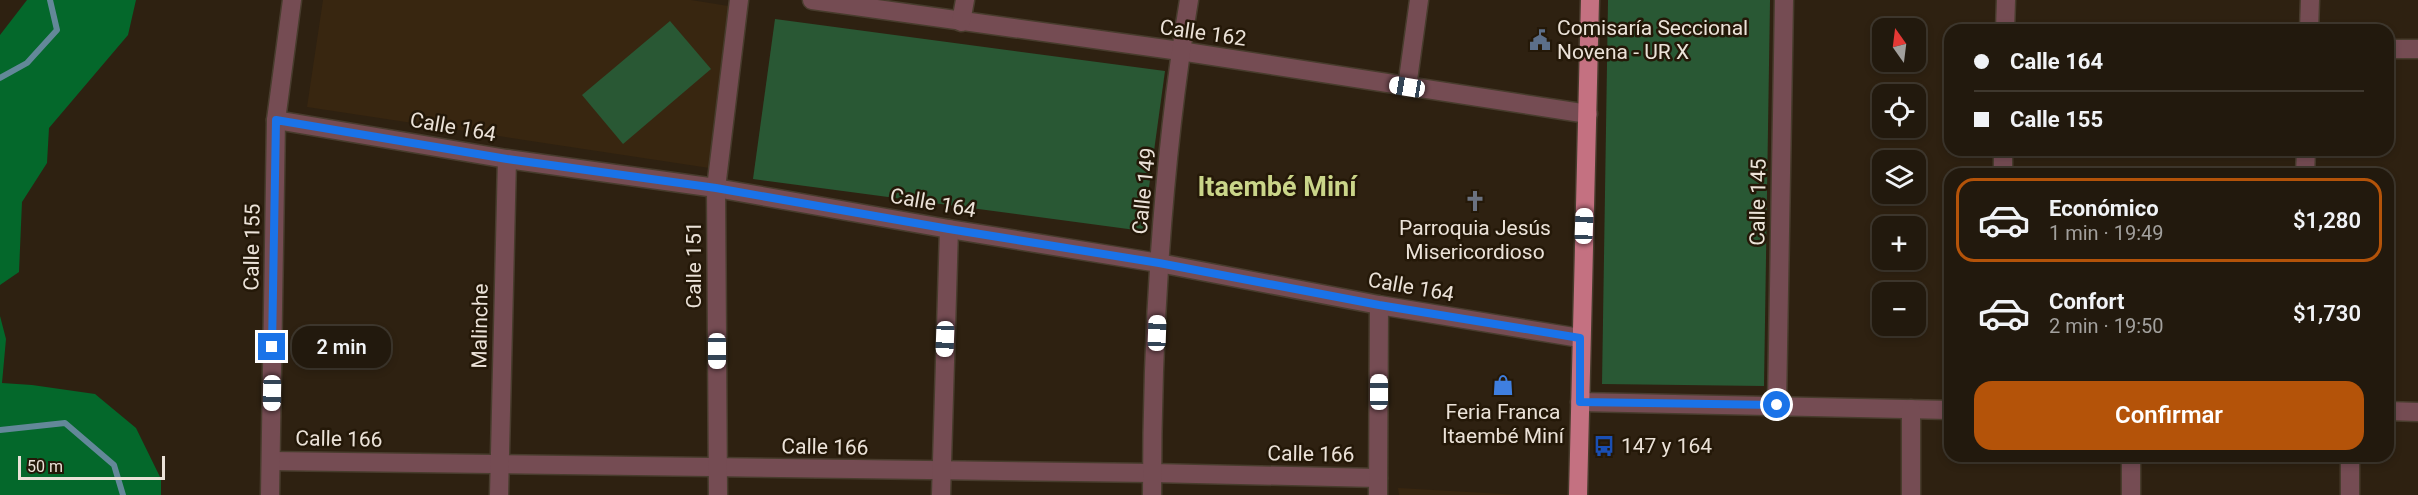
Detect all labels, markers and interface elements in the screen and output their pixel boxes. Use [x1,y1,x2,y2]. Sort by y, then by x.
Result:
street label: Calle 162 [1158,15,1248,51]
place label: Comisaría Seccional Novena - UR X [1557,16,1748,64]
north arrow [1872,18,1926,72]
map controls [1872,18,1926,336]
public building icon: Comisaría Seccional Novena - UR X [1528,28,1552,52]
text: Calle 164 [2010,49,2103,74]
car [1388,75,1426,99]
button: locate [1872,84,1926,138]
text: Calle 155 [2010,107,2103,132]
street label: Calle 164 [408,108,498,146]
street label: Calle 149 [1128,146,1160,236]
button: layers [1872,150,1926,204]
street label: Calle 145 [1745,158,1771,246]
district label: Itaembé Miní [1197,171,1358,203]
street label: Calle 164 [888,184,978,222]
church icon: Parroquia Jesús Misericordioso [1463,189,1487,213]
icon: car [1977,193,2031,247]
text: Económico [2049,196,2159,221]
street label: Calle 155 [239,203,265,291]
car [1574,208,1594,244]
text: $1,280 [2293,208,2361,233]
place label: Parroquia Jesús Misericordioso [1399,216,1551,264]
button: + [1872,216,1926,270]
street label: Calle 151 [682,221,706,309]
text: 1 min · 19:49 [2049,221,2164,245]
street label: Calle 164 [1366,268,1456,306]
button: − [1872,282,1926,336]
street label: Malinche [467,283,493,369]
icon: car [1977,286,2031,340]
text: Confort [2049,289,2124,314]
text: $1,730 [2293,301,2361,326]
text: 2 min · 19:50 [2049,314,2164,338]
car [1147,315,1167,351]
car [935,321,955,357]
callout: 2 min [293,326,392,368]
route end [258,333,285,360]
car [708,333,726,369]
text: 2 min [316,335,367,359]
shop icon: Feria Franca Itaembé Miní [1491,373,1515,397]
car [1370,374,1388,410]
car [263,375,281,411]
button: Confirmar [1974,381,2364,450]
route start [1763,391,1790,418]
place label: Feria Franca Itaembé Miní [1442,400,1565,448]
street label: Calle 166 [295,426,383,452]
street label: Calle 166 [781,434,869,460]
bus stop icon: 147 y 164 [1592,434,1616,458]
place label: 147 y 164 [1621,434,1712,458]
street label: Calle 166 [1267,441,1355,467]
scale bar [18,453,165,480]
text: 50 m [27,457,63,476]

